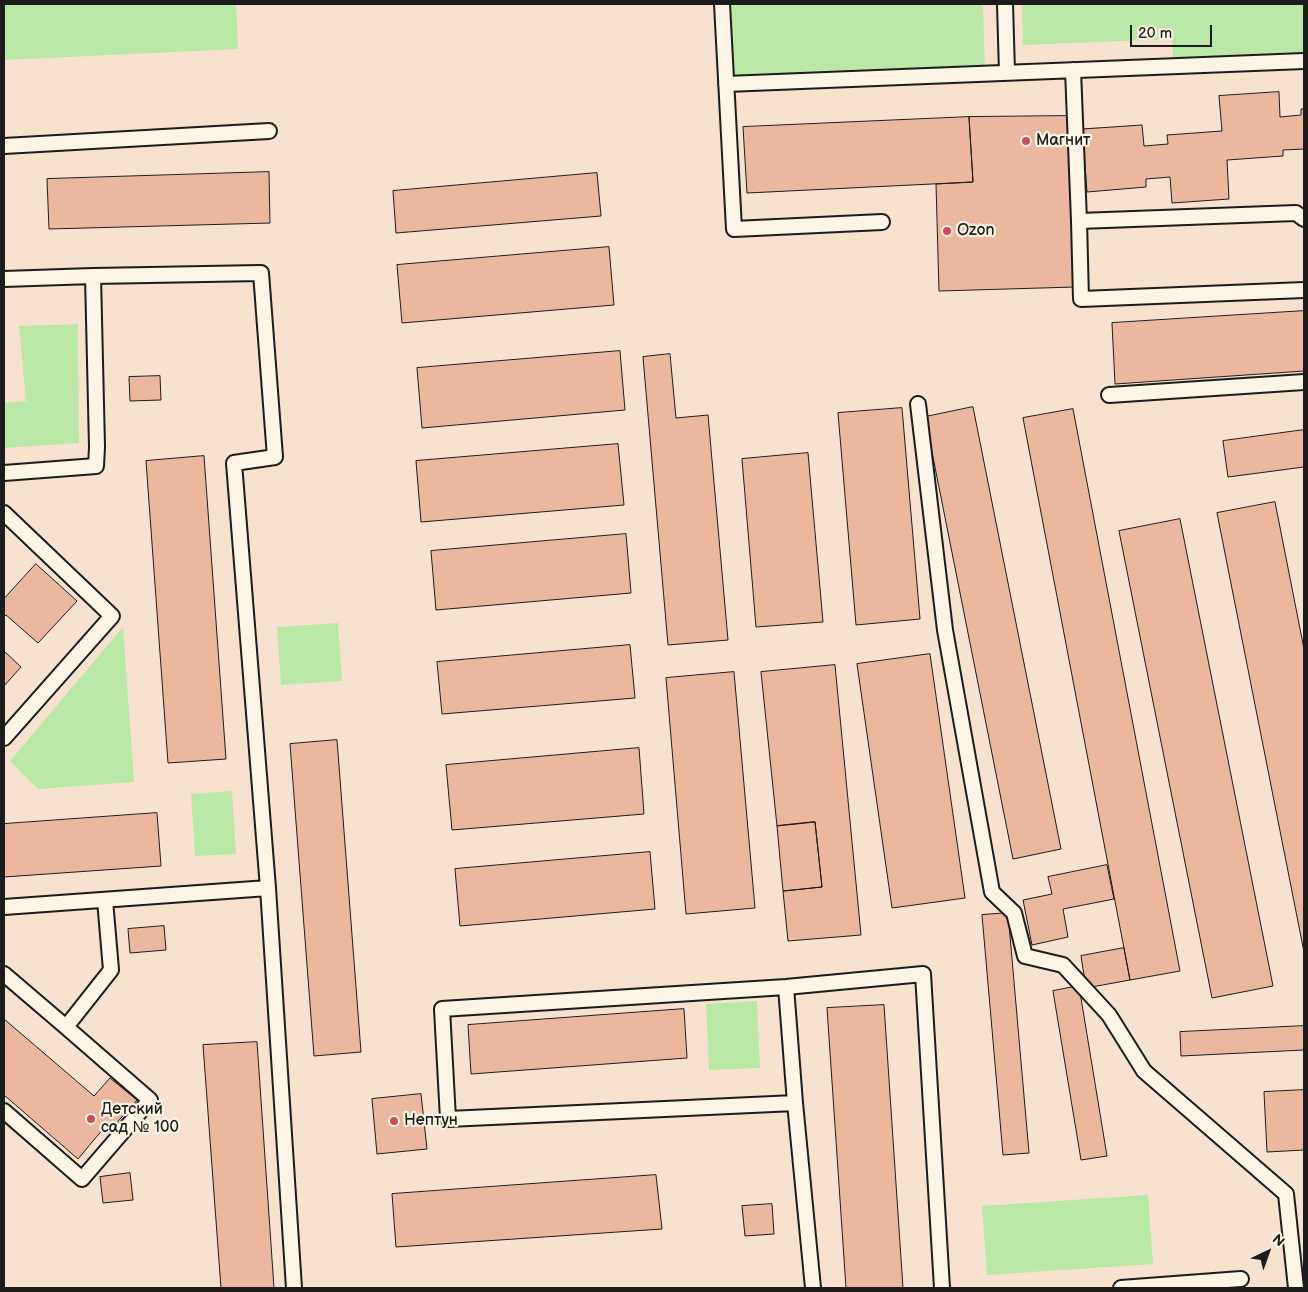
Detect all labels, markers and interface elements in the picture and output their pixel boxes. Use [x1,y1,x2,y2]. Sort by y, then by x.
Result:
scale bar [1133,15,1216,47]
text: 20 m [1138,24,1172,43]
place label: Магнит [1036,131,1091,151]
marker: Магнит [1020,135,1032,147]
place label: Ozon [957,221,995,241]
marker: Ozon [941,225,953,237]
place label: Детский сад № 100 [101,1100,179,1138]
place label: Нептун [404,1111,458,1131]
marker: Детский сад № 100 [85,1113,97,1125]
marker: Нептун [388,1115,400,1127]
north arrow [1243,1227,1293,1277]
text: N [1269,1231,1288,1250]

